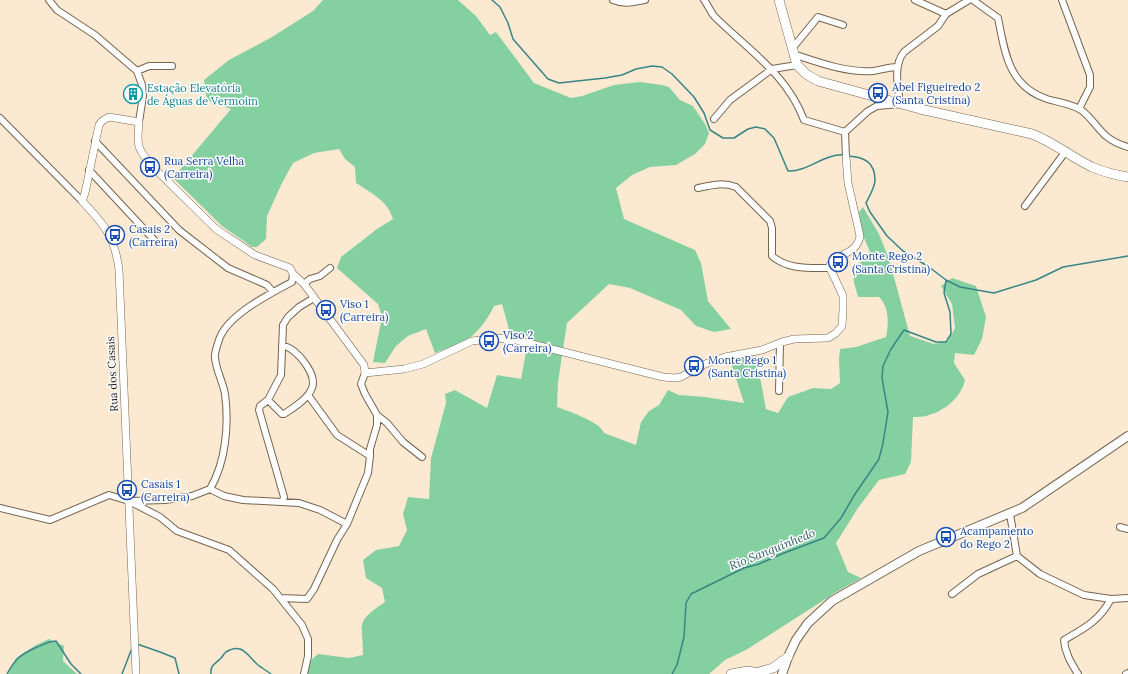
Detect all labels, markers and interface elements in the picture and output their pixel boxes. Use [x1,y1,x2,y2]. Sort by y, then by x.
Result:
place label: Abel Figueiredo 2 (Santa Cristina) [891,80,980,108]
place label: Estação Elevatória de Águas de Vermoim [147,81,258,108]
bus stop icon: Abel Figueiredo 2 (Santa Cristina) [867,82,889,104]
building icon: Estação Elevatória de Águas de Vermoim [122,83,144,105]
place label: Rua Serra Velha (Carreira) [164,154,245,182]
bus stop icon: Rua Serra Velha (Carreira) [139,156,161,178]
place label: Casais 2 (Carreira) [129,222,177,250]
bus stop icon: Casais 2 (Carreira) [104,224,126,246]
place label: Monte Rego 2 (Santa Cristina) [852,249,930,277]
bus stop icon: Monte Rego 2 (Santa Cristina) [827,251,849,273]
place label: Viso 1 (Carreira) [339,297,388,325]
bus stop icon: Viso 1 (Carreira) [315,299,337,321]
place label: Viso 2 (Carreira) [502,328,551,356]
bus stop icon: Viso 2 (Carreira) [478,330,500,352]
street label: Rua dos Casais [103,336,121,412]
place label: Monte Rego 1 (Santa Cristina) [708,353,786,381]
bus stop icon: Monte Rego 1 (Santa Cristina) [683,355,705,377]
place label: Casais 1 (Carreira) [141,477,189,505]
bus stop icon: Casais 1 (Carreira) [116,479,138,501]
place label: Acampamento do Rego 2 [959,524,1034,551]
water label: Rio Sanguinhedo [727,525,817,573]
bus stop icon: Acampamento do Rego 2 [935,526,957,548]

